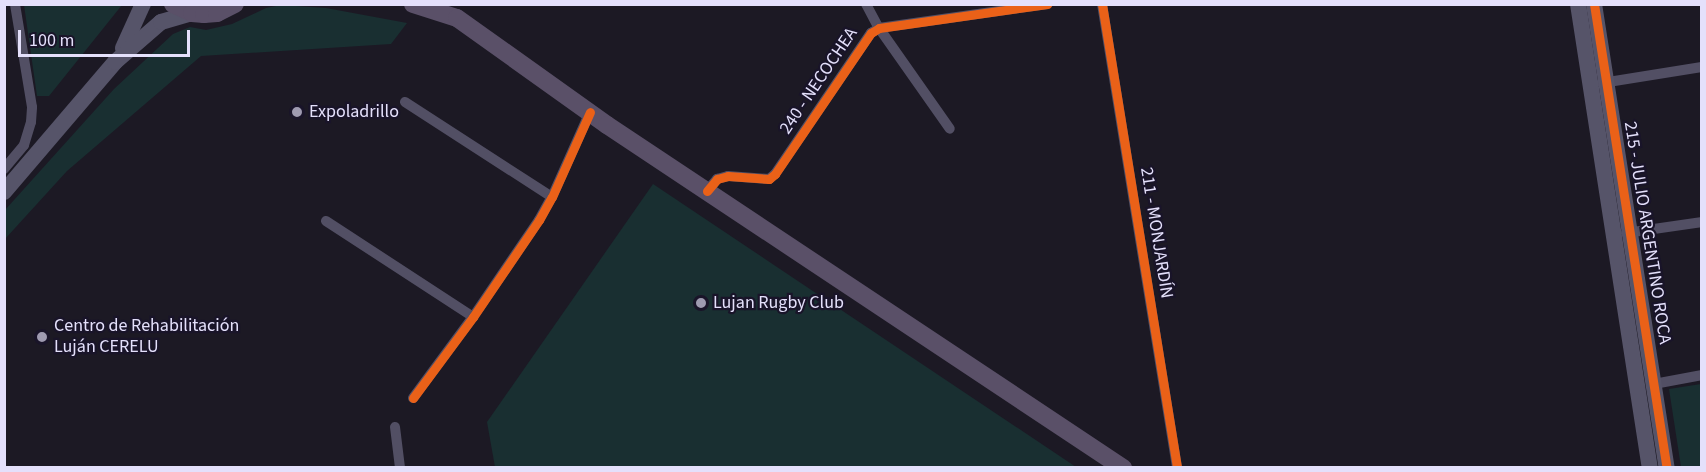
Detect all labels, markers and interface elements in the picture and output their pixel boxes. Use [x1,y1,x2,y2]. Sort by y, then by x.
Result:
scale bar [21,18,194,56]
street label: 240 - NECOCHEA [775,24,863,138]
text: 100 m [29,28,74,53]
place label: Expoladrillo [309,101,399,123]
marker: Expoladrillo [290,105,304,119]
street label: 215 - JULIO ARGENTINO ROCA [1619,120,1675,346]
street label: 211 - MONJARDÍN [1135,166,1177,300]
place label: Lujan Rugby Club [713,292,844,314]
marker: Lujan Rugby Club [694,296,708,310]
place label: Centro de Rehabilitación Luján CERELU [54,316,239,358]
marker: Centro de Rehabilitación Luján CERELU [35,330,49,344]

